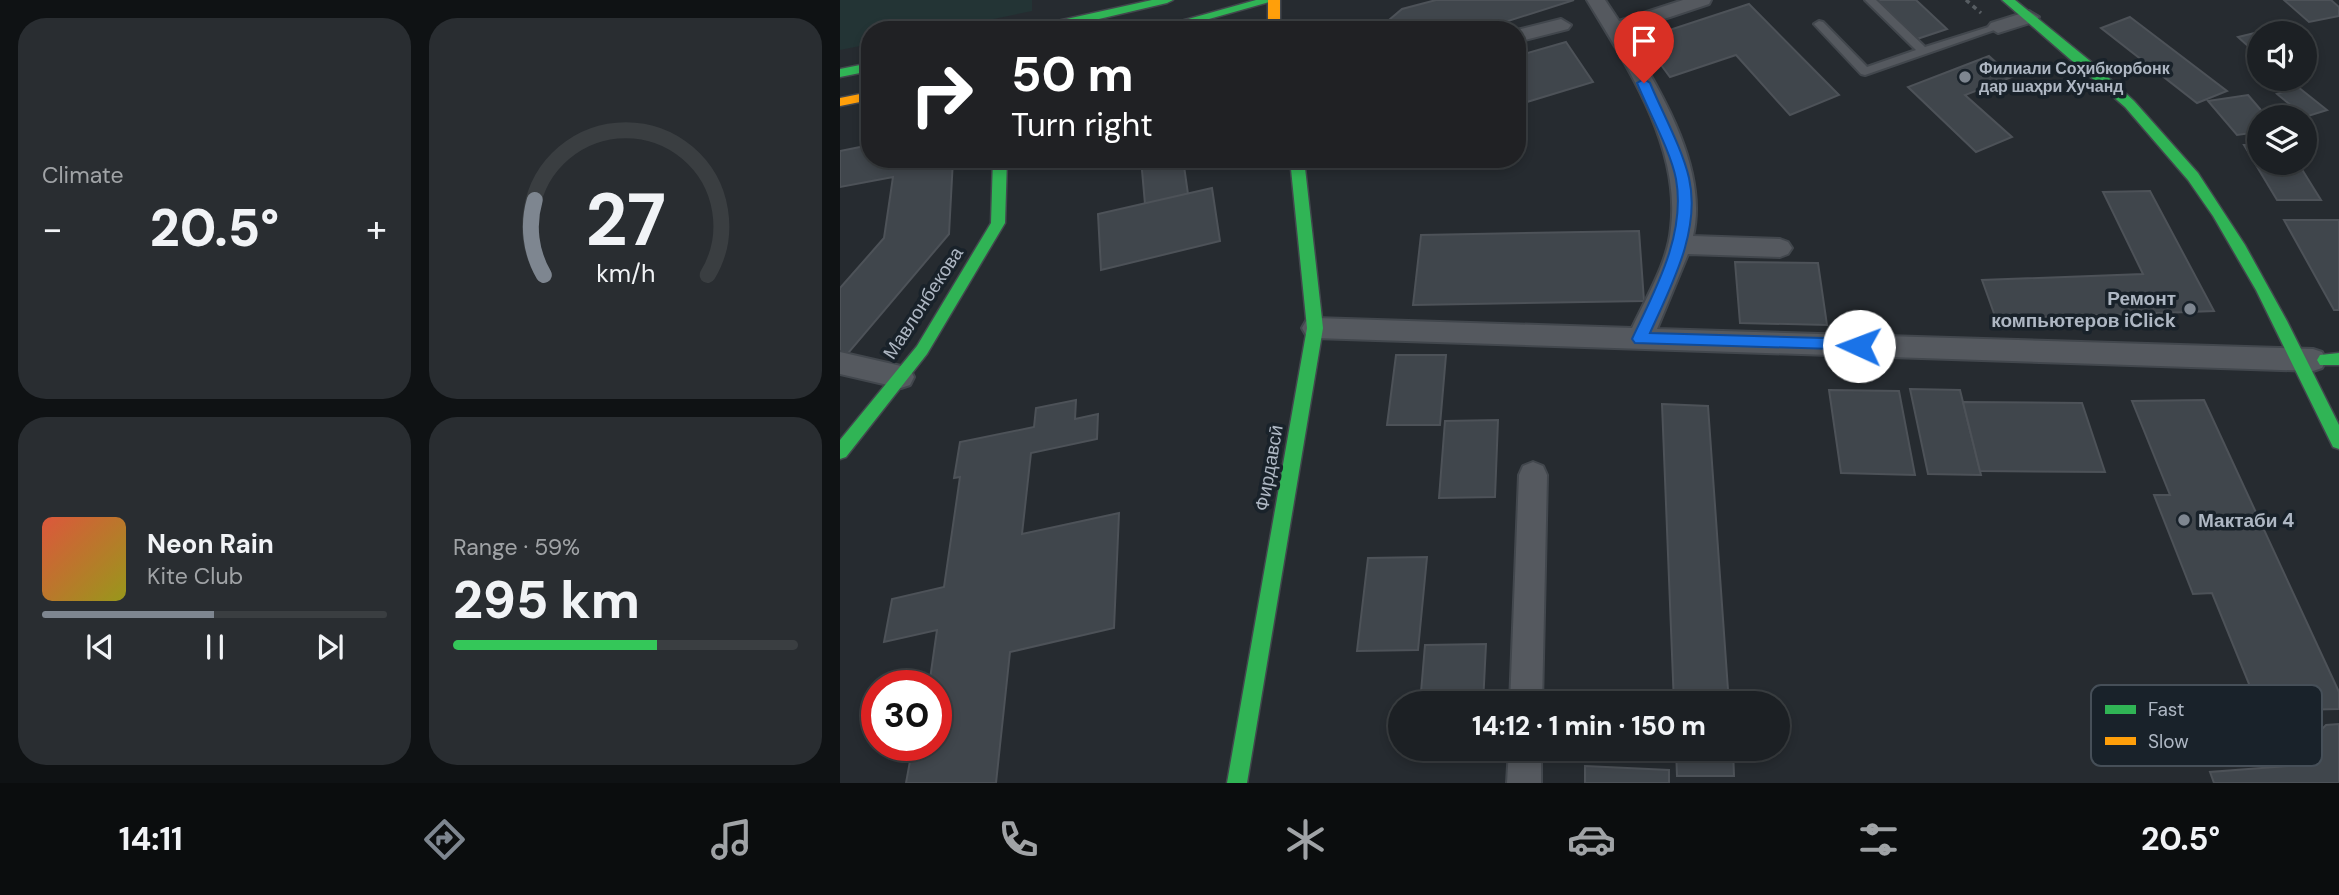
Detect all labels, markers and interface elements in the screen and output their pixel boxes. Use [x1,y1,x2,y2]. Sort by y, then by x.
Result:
pin [1614,11,1674,83]
map controls [2247,21,2317,175]
button: sound [2247,21,2317,91]
icon: arrive [1625,22,1663,60]
text: 50 m [1011,42,1134,106]
icon: right [896,49,987,140]
place label: Филиали Соҳибкорбонк дар шаҳри Хучанд [1979,58,2171,97]
marker: Филиали Соҳибкорбонк дар шаҳри Хучанд [1957,69,1973,85]
text: Turn right [1011,104,1153,146]
button: layers [2247,105,2317,175]
text: Climate [42,160,124,190]
text: 27 [585,173,666,268]
text: 20.5° [150,194,279,262]
text: − [42,204,63,254]
text: + [366,204,387,254]
street label: Мавлонбекова [877,242,969,364]
text: km/h [596,256,655,289]
place label: Ремонт компьютеров iClick [1991,286,2176,333]
marker: Ремонт компьютеров iClick [2182,301,2198,317]
position arrow [1822,309,1896,383]
street label: Фирдавсӣ [1249,423,1289,513]
place label: Мактаби 4 [2198,508,2294,533]
marker: Мактаби 4 [2176,512,2192,528]
text: Neon Rain [147,527,274,561]
text: Range · 59% [453,532,580,562]
text: Kite Club [147,561,243,591]
text: 295 km [453,566,640,634]
icon: previous [81,628,119,666]
icon: pause [196,628,234,666]
icon: next [311,628,349,666]
speed limit sign: 30 [861,670,952,761]
legend [2091,685,2322,766]
text: Fast [2148,697,2184,722]
text: 14:12 · 1 min · 150 m [1472,709,1706,743]
text: Slow [2148,729,2189,754]
icon: directions [420,815,469,864]
icon: music [707,815,756,864]
icon: phone [994,815,1043,864]
icon: climate [1281,815,1330,864]
icon: car [1567,815,1616,864]
icon: filters [1854,815,1903,864]
text: 14:11 [119,818,183,860]
text: 20.5° [2141,818,2220,860]

